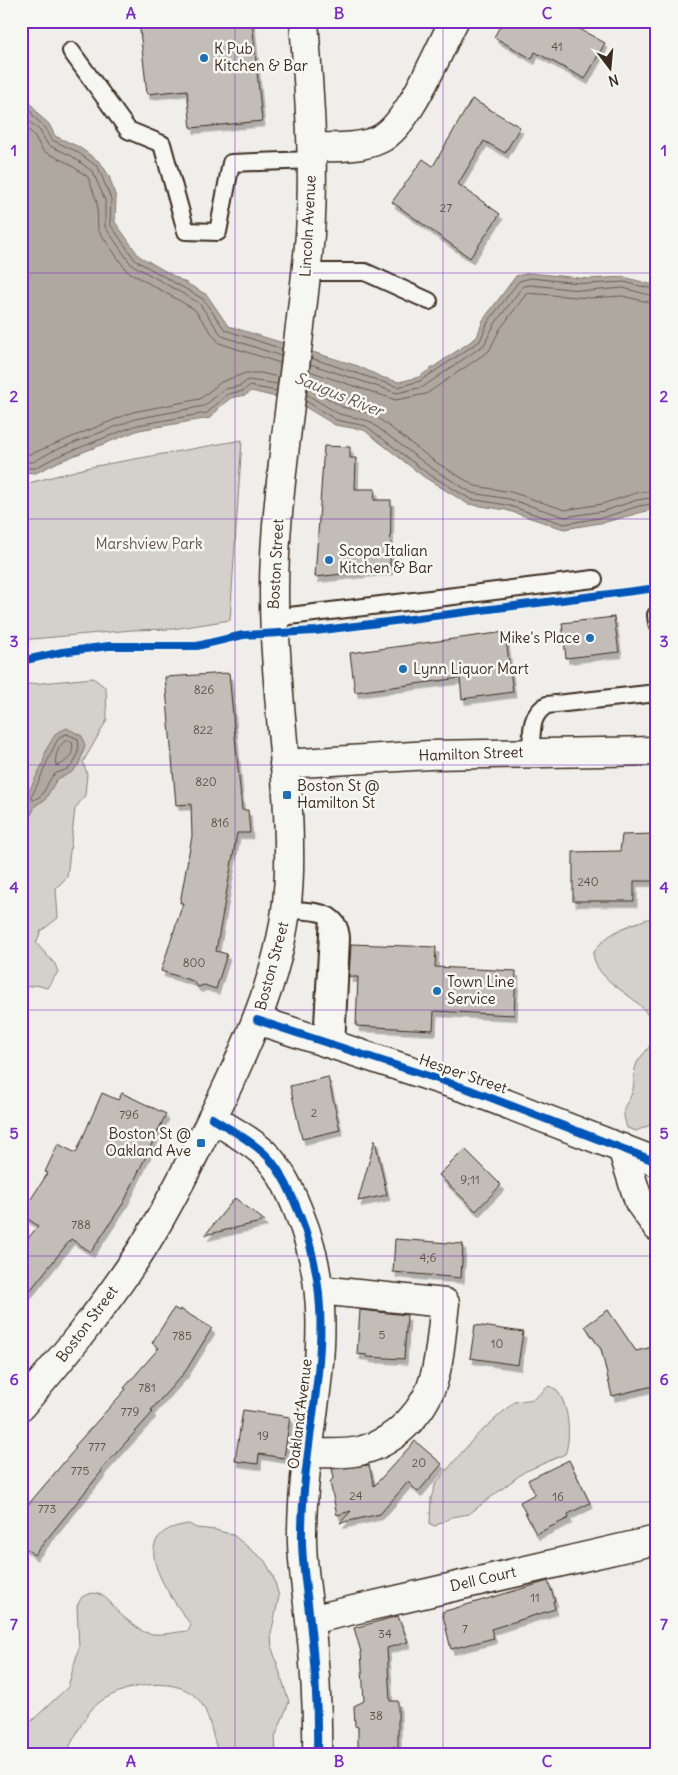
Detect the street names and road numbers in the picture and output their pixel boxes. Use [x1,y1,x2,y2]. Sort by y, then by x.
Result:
street label: Lincoln Avenue [295,175,320,277]
street label: Boston Street [264,518,287,610]
street label: Hamilton Street [418,742,524,765]
street label: Boston Street [251,920,292,1012]
street label: Hesper Street [417,1050,510,1097]
street label: Boston Street [52,1282,122,1366]
street label: Oakland Avenue [283,1358,316,1470]
street label: Dell Court [448,1562,518,1595]

